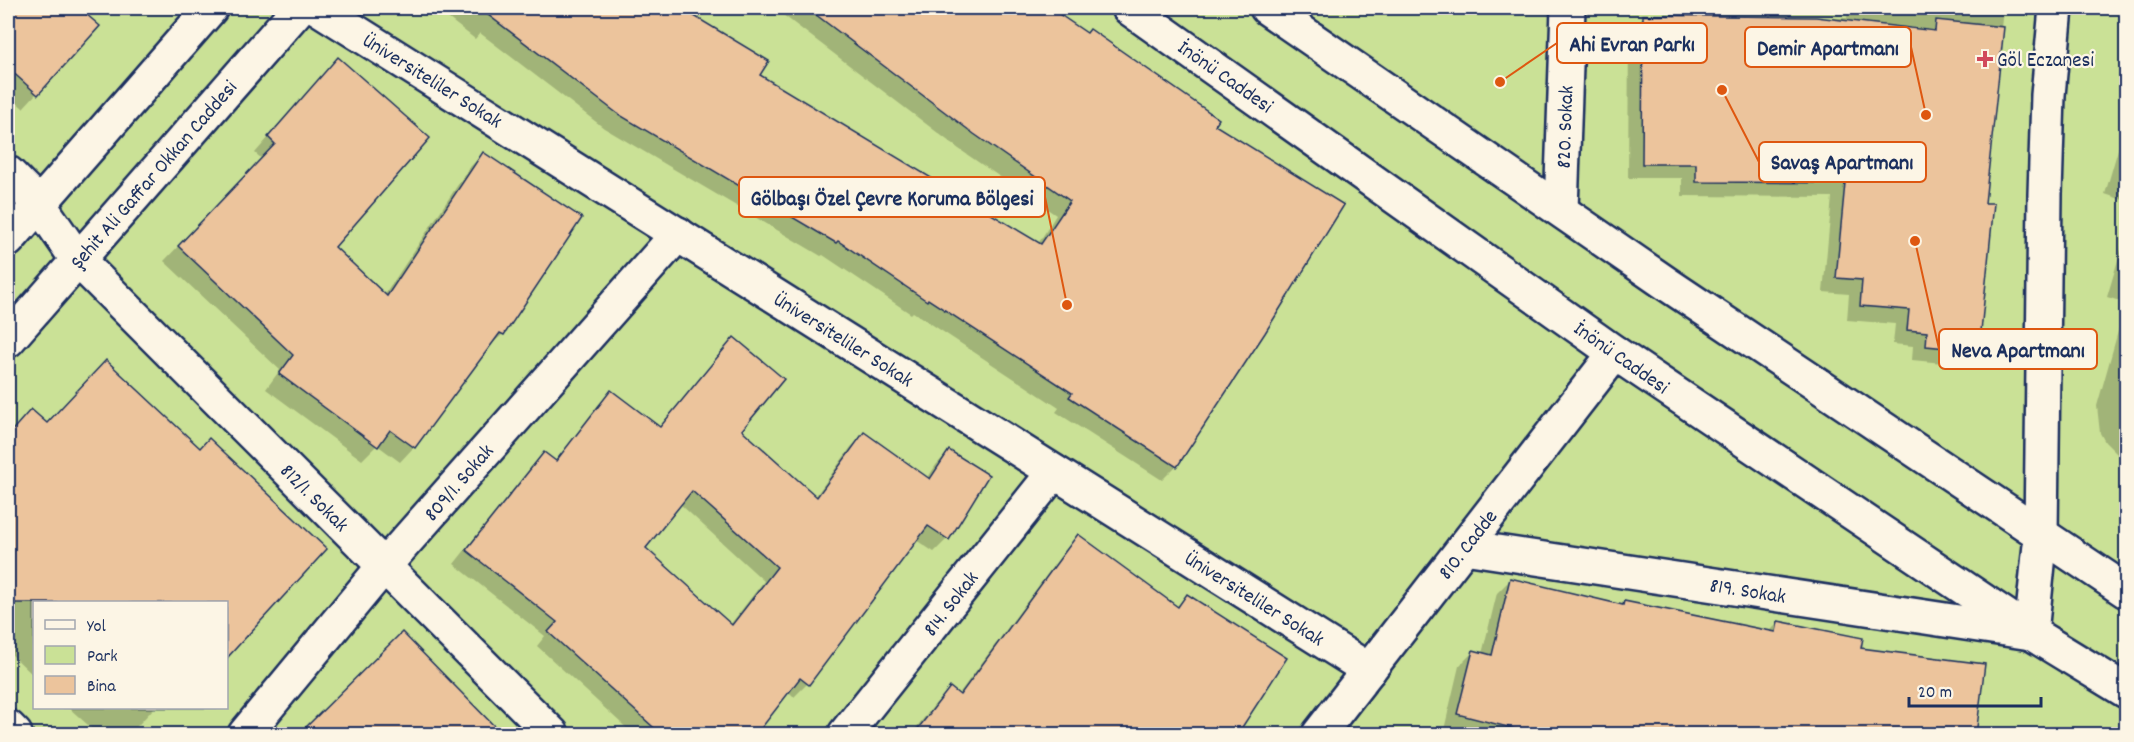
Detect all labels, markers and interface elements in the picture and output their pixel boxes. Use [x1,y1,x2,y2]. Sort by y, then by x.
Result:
callout: Ahi Evran Parkı [1557,23,1707,63]
street label: Üniversiteliler Sokak [356,27,507,138]
callout: Demir Apartmanı [1745,27,1911,67]
text: Ahi Evran Parkı [1569,31,1695,62]
street label: İnönü Caddesi [1170,35,1278,122]
text: Demir Apartmanı [1757,35,1899,66]
place label: Göl Eczanesi [1997,47,2094,77]
marker: Göl Eczanesi [1978,52,1992,66]
street label: Şehit Ali Gaffar Okkan Caddesi [65,75,246,277]
street label: 820. Sokak [1551,85,1583,169]
callout: Savaş Apartmanı [1759,142,1926,182]
text: Savaş Apartmanı [1771,149,1913,180]
callout: Gölbaşı Özel Çevre Koruma Bölgesi [739,177,1045,217]
text: Gölbaşı Özel Çevre Koruma Bölgesi [751,185,1033,216]
street label: Üniversiteliler Sokak [767,286,918,397]
street label: İnönü Caddesi [1566,316,1674,403]
callout: Neva Apartmanı [1939,329,2097,369]
text: Neva Apartmanı [1951,337,2085,368]
street label: 809/1. Sokak [418,439,502,529]
street label: 812/1. Sokak [272,458,354,540]
street label: 810. Cadde [1432,504,1506,587]
street label: Üniversiteliler Sokak [1178,545,1329,656]
street label: 814. Sokak [917,566,987,644]
street label: 819. Sokak [1707,572,1788,614]
legend [33,601,228,709]
text: Yol [87,615,107,640]
text: Park [87,645,118,670]
scale bar [1909,670,2041,708]
text: Bina [87,675,116,700]
text: 20 m [1918,681,1952,706]

